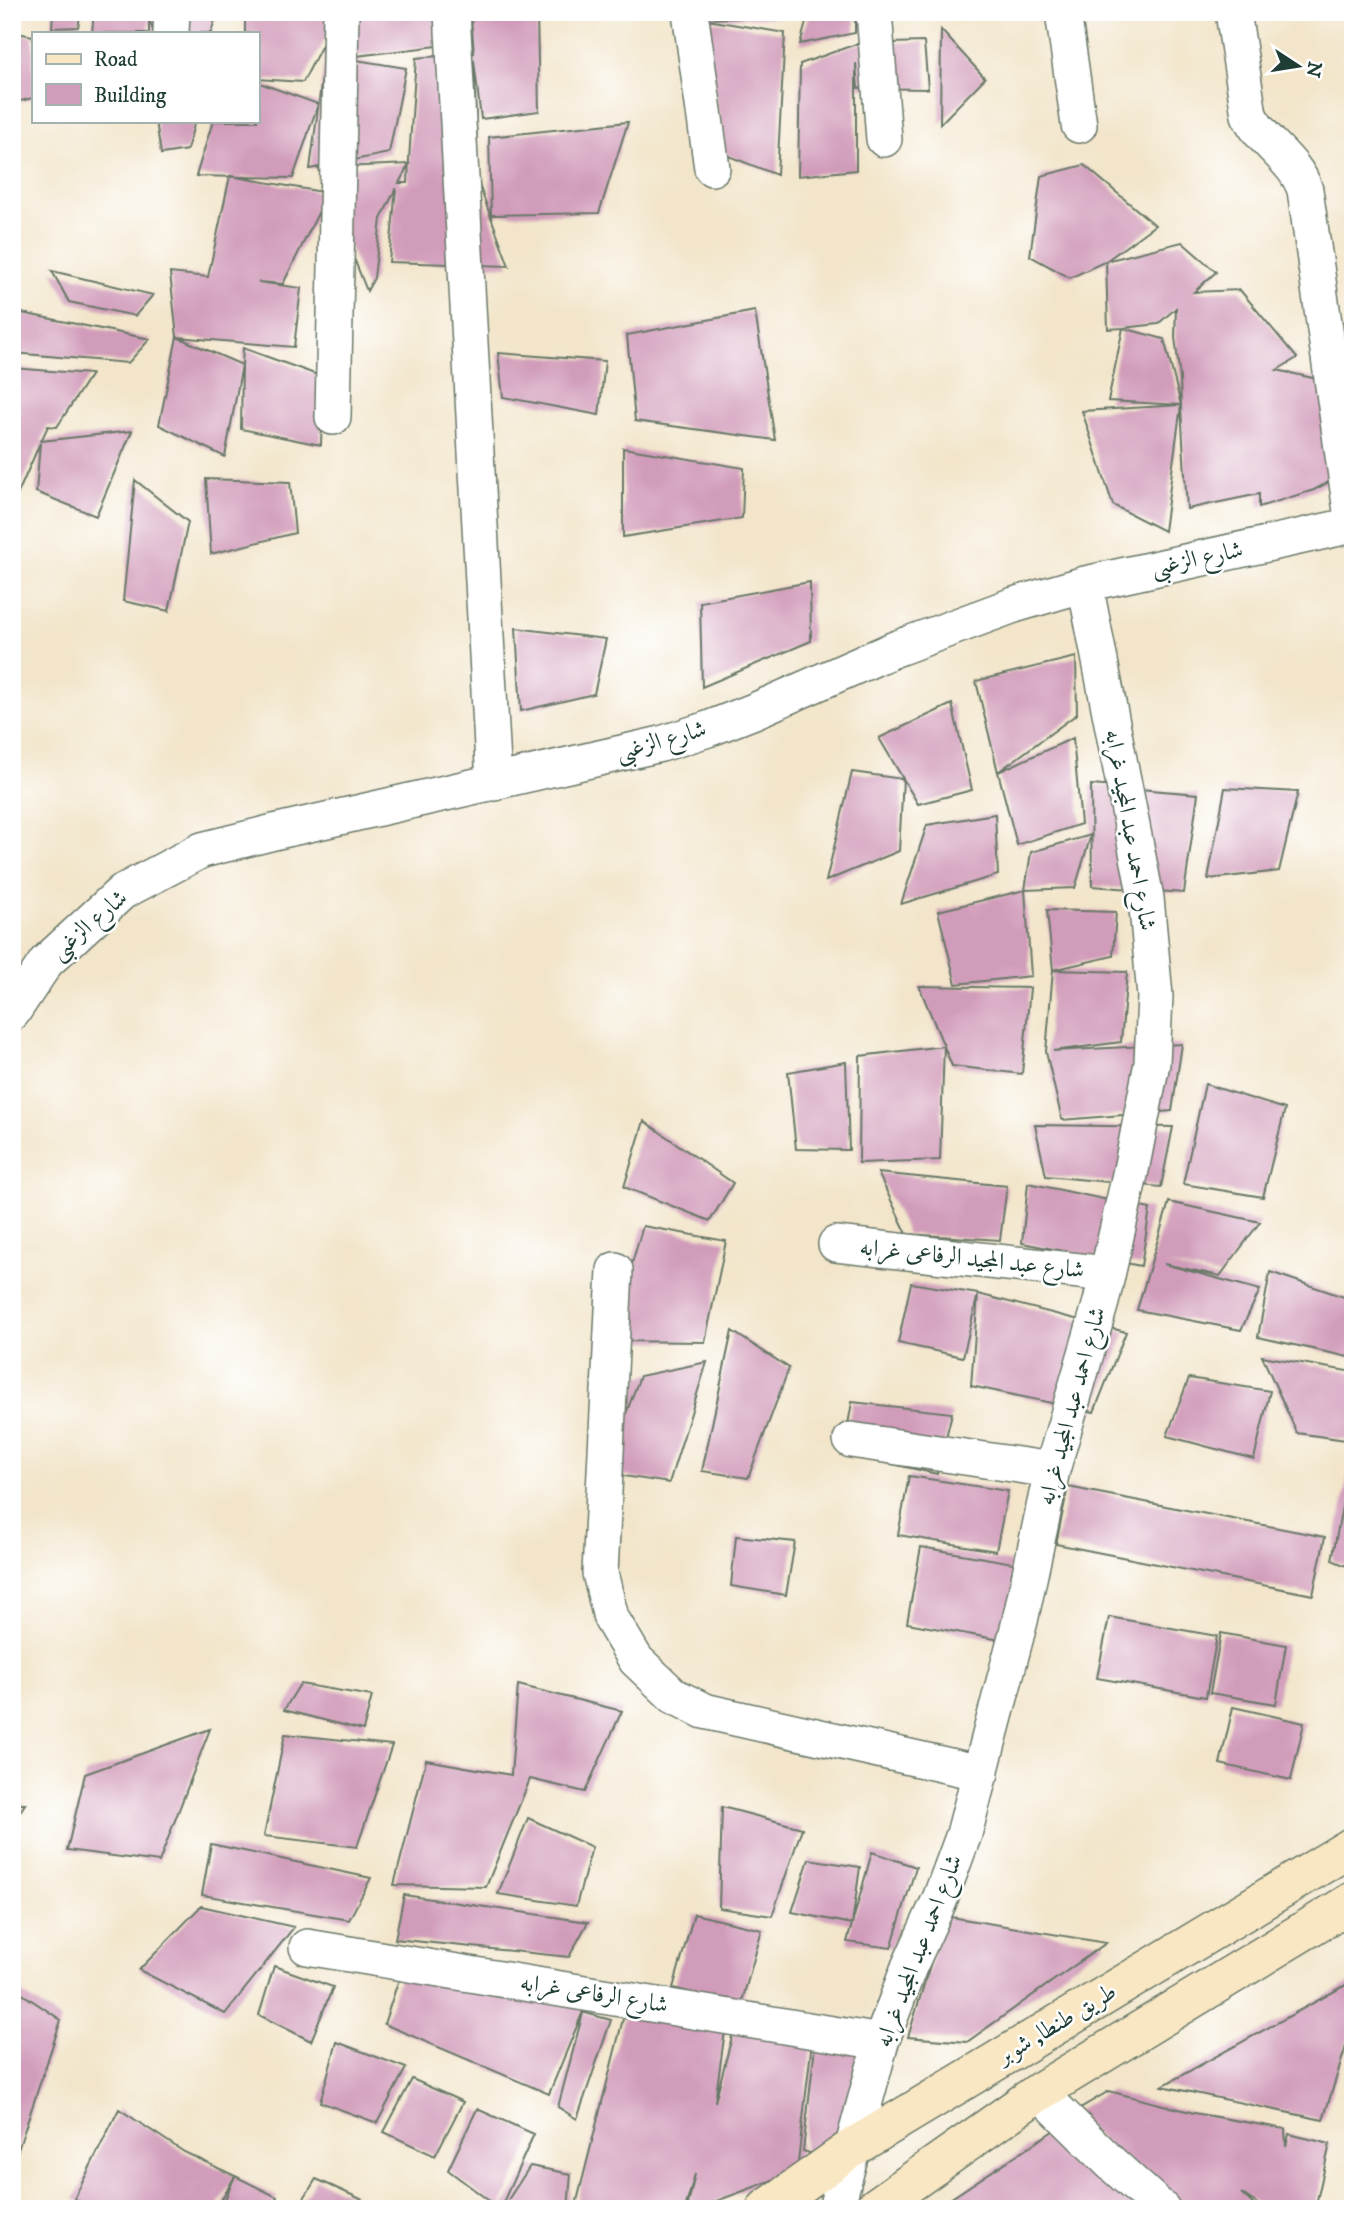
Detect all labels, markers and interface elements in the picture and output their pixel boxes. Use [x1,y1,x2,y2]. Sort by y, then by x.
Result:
legend [32,32,259,122]
north arrow [1264,32,1334,102]
text: Road [94,47,138,73]
text: N [1300,59,1326,80]
text: Building [94,83,167,109]
street label: شارع الزغبى [1148,535,1247,587]
street label: شارع الزغبى [612,714,711,772]
street label: شارع احمد عبد المجيد غرابه [1094,727,1162,934]
street label: شارع الزغبى [44,883,137,970]
street label: شارع عبد المجيد الرفاعى غرابه [858,1232,1086,1290]
street label: شارع احمد عبد المجيد غرابه [1031,1304,1117,1509]
street label: شارع احمد عبد المجيد غرابه [868,1850,973,2053]
street label: شارع الرفاعى غرابه [517,1968,670,2024]
street label: طريق طنطا, شوبر [989,1977,1122,2073]

